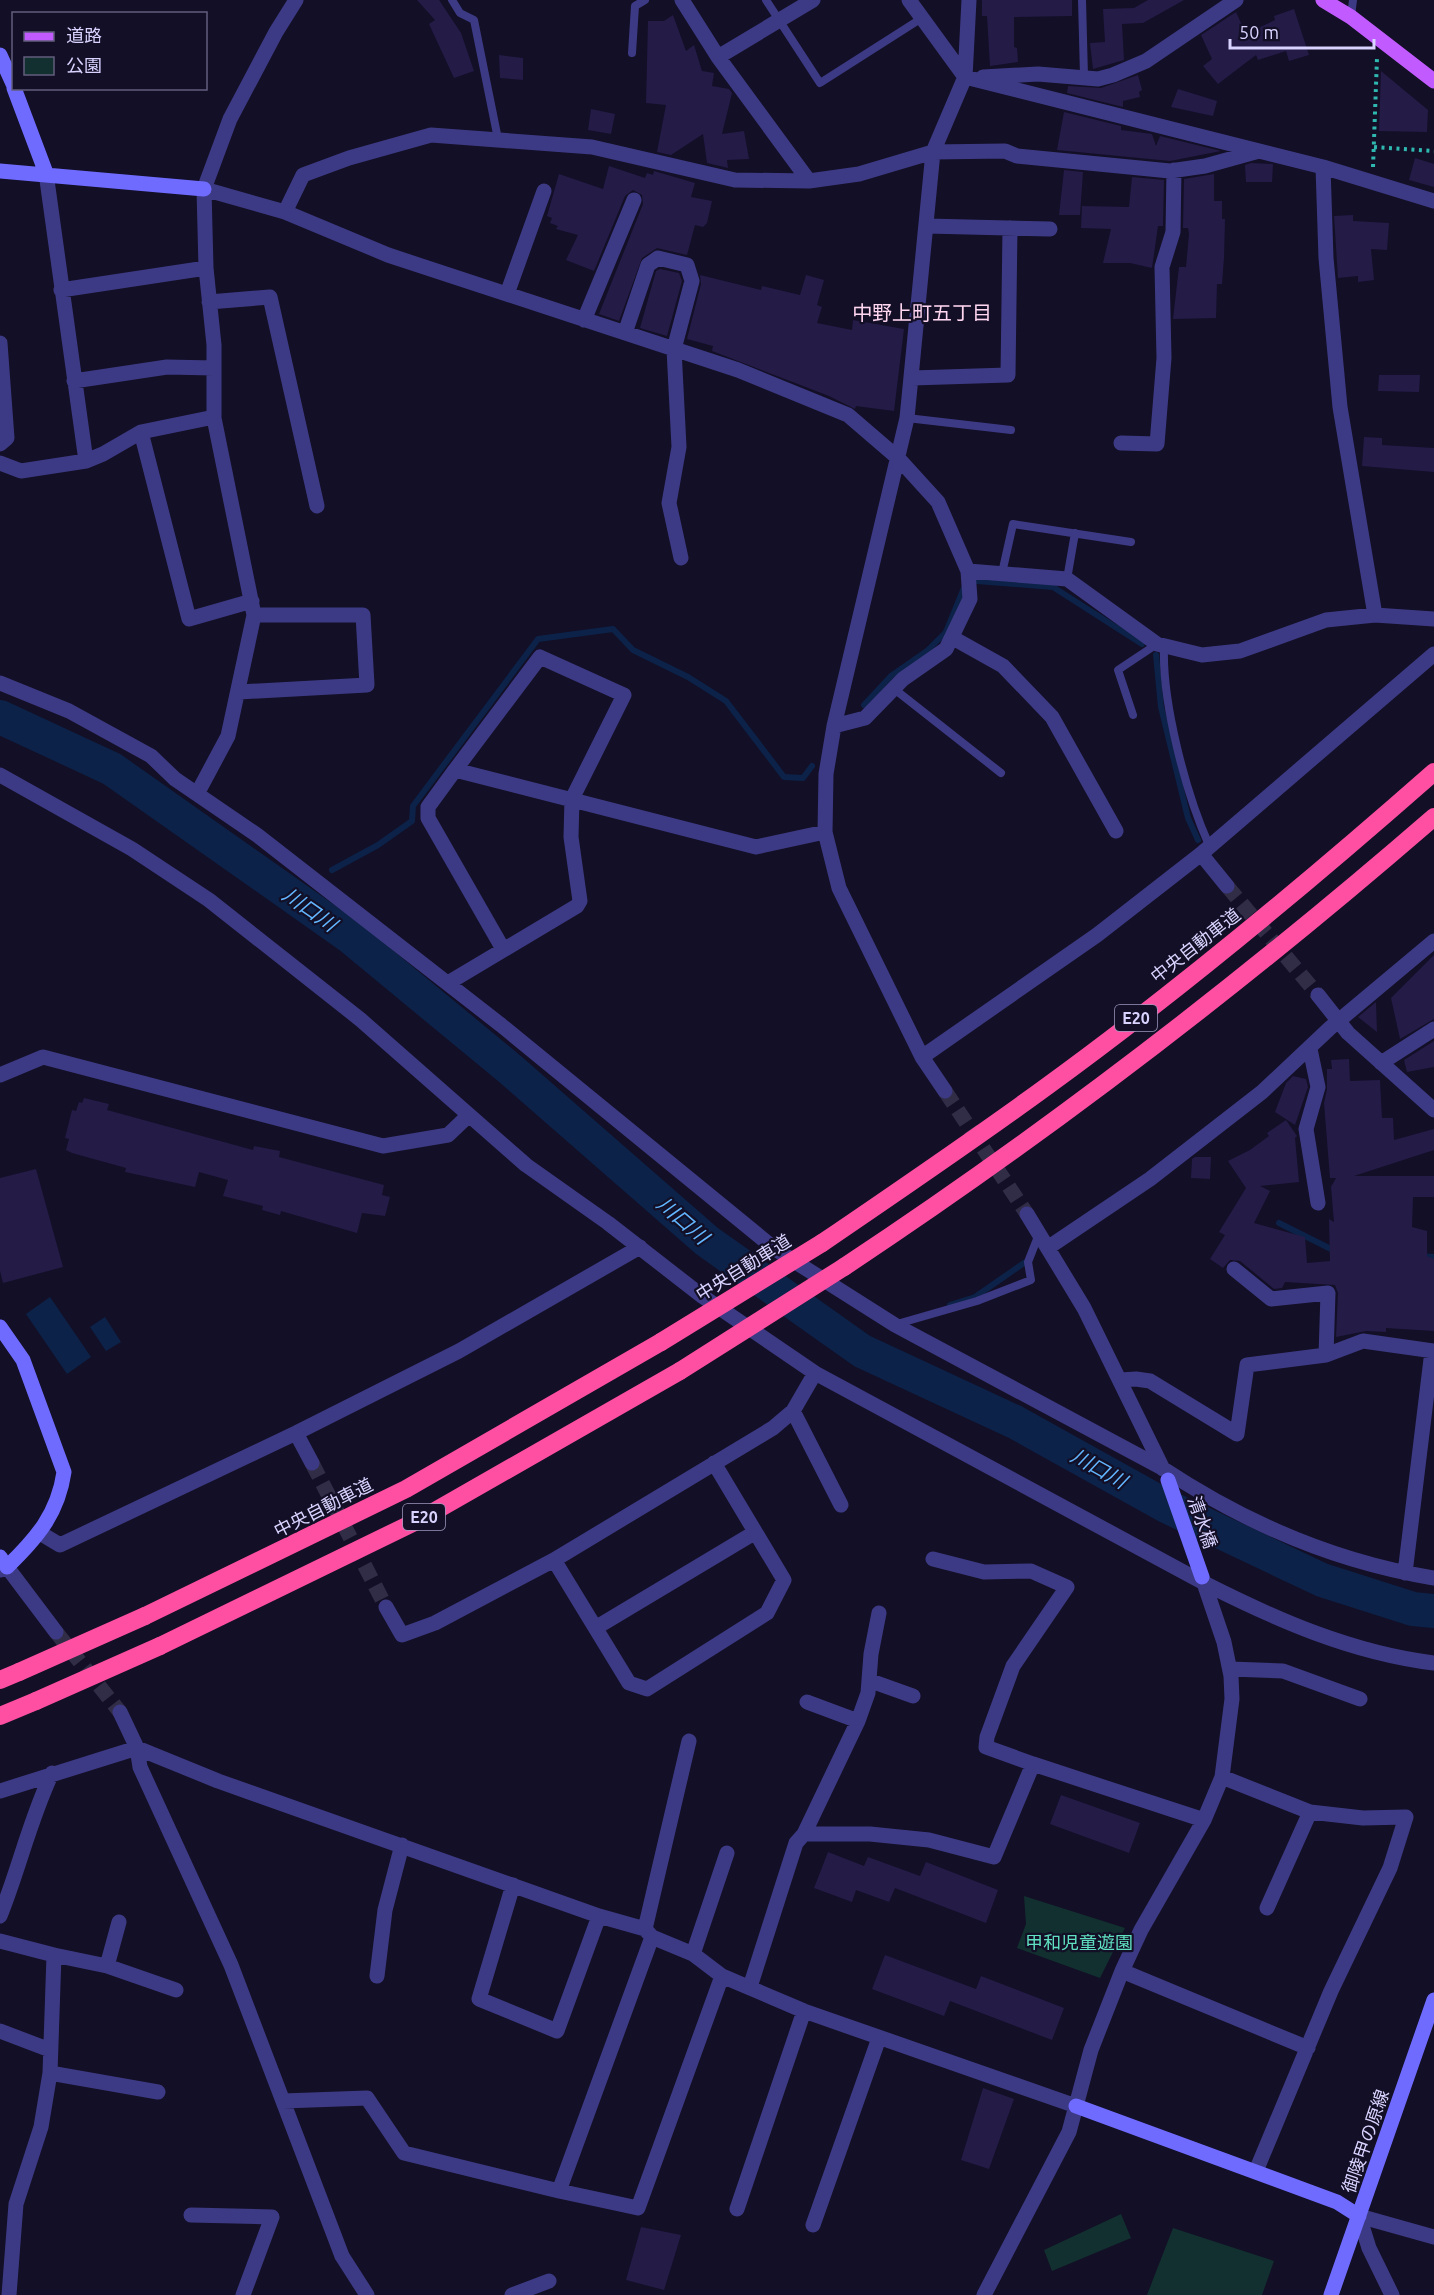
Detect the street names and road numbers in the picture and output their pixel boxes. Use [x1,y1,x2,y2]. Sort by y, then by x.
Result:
street label: 中央自動車道 [1146,904,1244,986]
road number: E20 [1115,1005,1157,1031]
street label: 中央自動車道 [692,1230,794,1304]
street label: 中央自動車道 [270,1474,376,1540]
street label: 清水橋 [1185,1493,1221,1551]
road number: E20 [403,1504,445,1530]
street label: 御陵甲の原線 [1338,2087,1392,2195]

